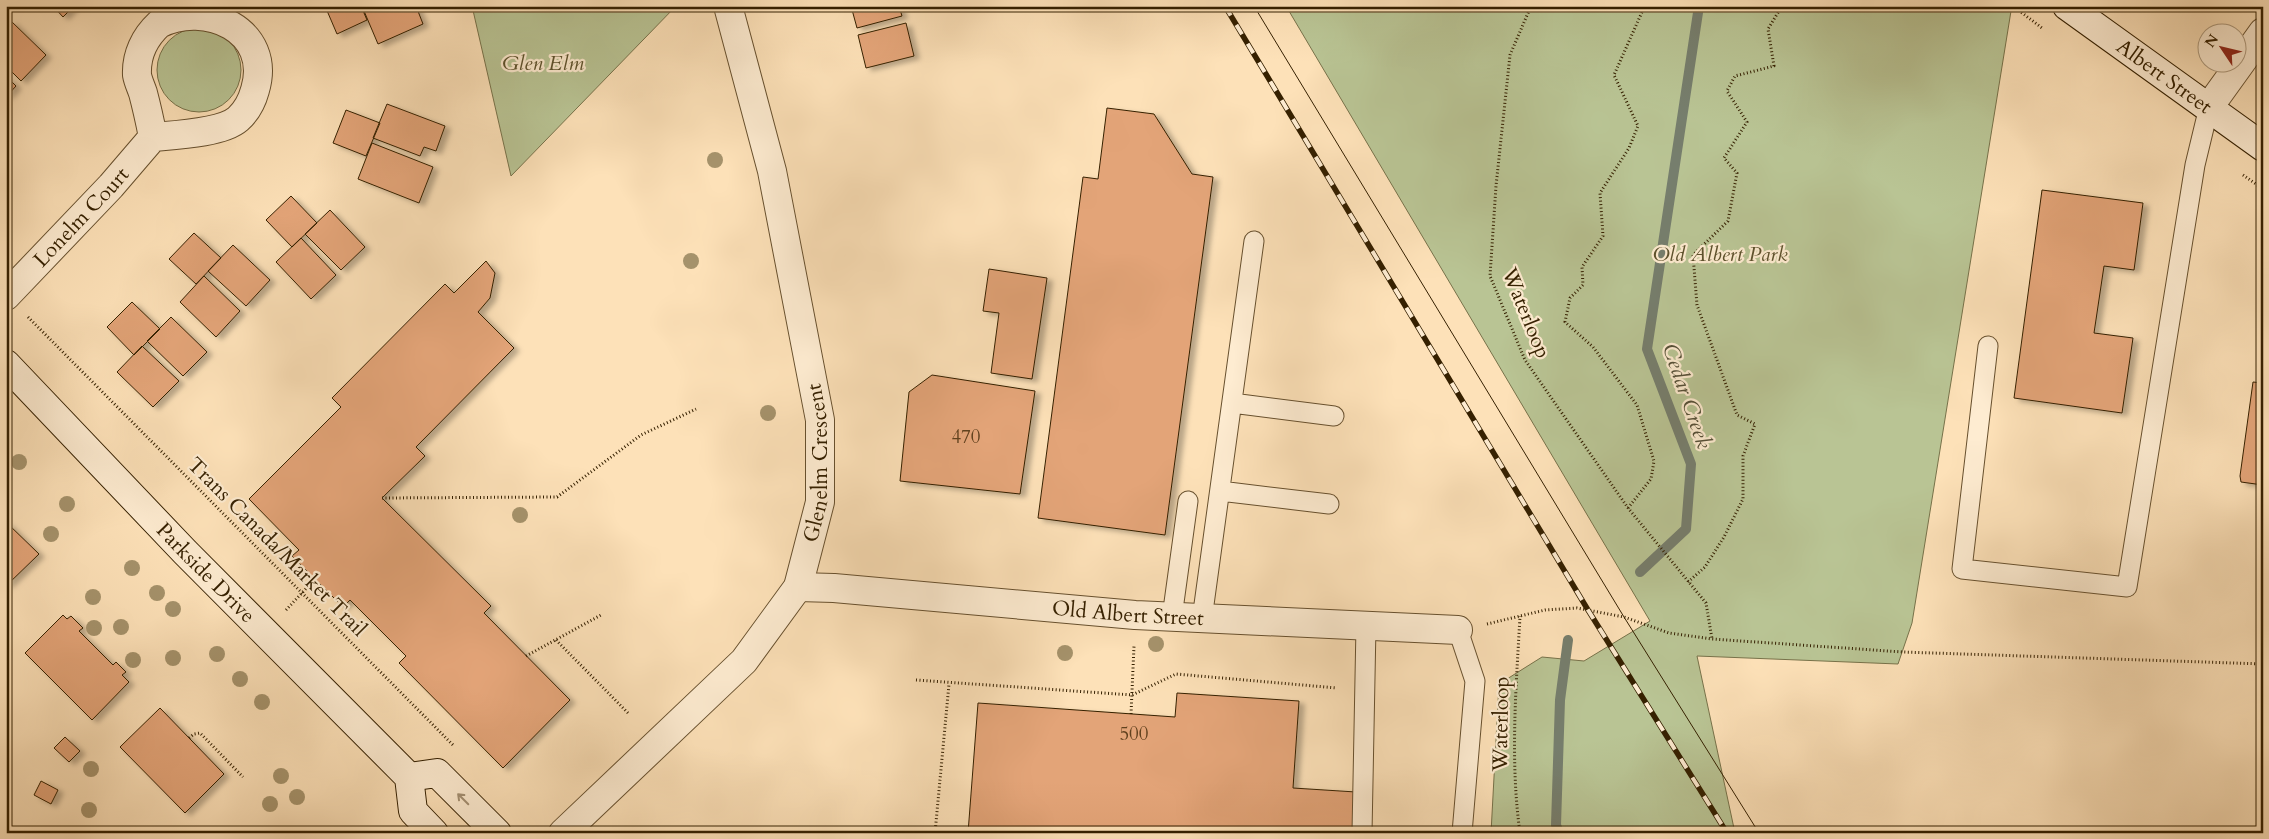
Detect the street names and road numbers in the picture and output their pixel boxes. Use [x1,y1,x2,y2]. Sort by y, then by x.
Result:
street label: Albert Street [2111,32,2218,121]
street label: Lonelm Court [27,161,136,273]
street label: Waterloop [1494,262,1557,363]
street label: Glenelm Crescent [796,381,835,545]
street label: Trans Canada/Market Trail [181,451,373,643]
street label: Parkside Drive [150,516,262,629]
street label: Old Albert Street [1051,593,1205,633]
street label: Waterloop [1486,676,1516,773]

